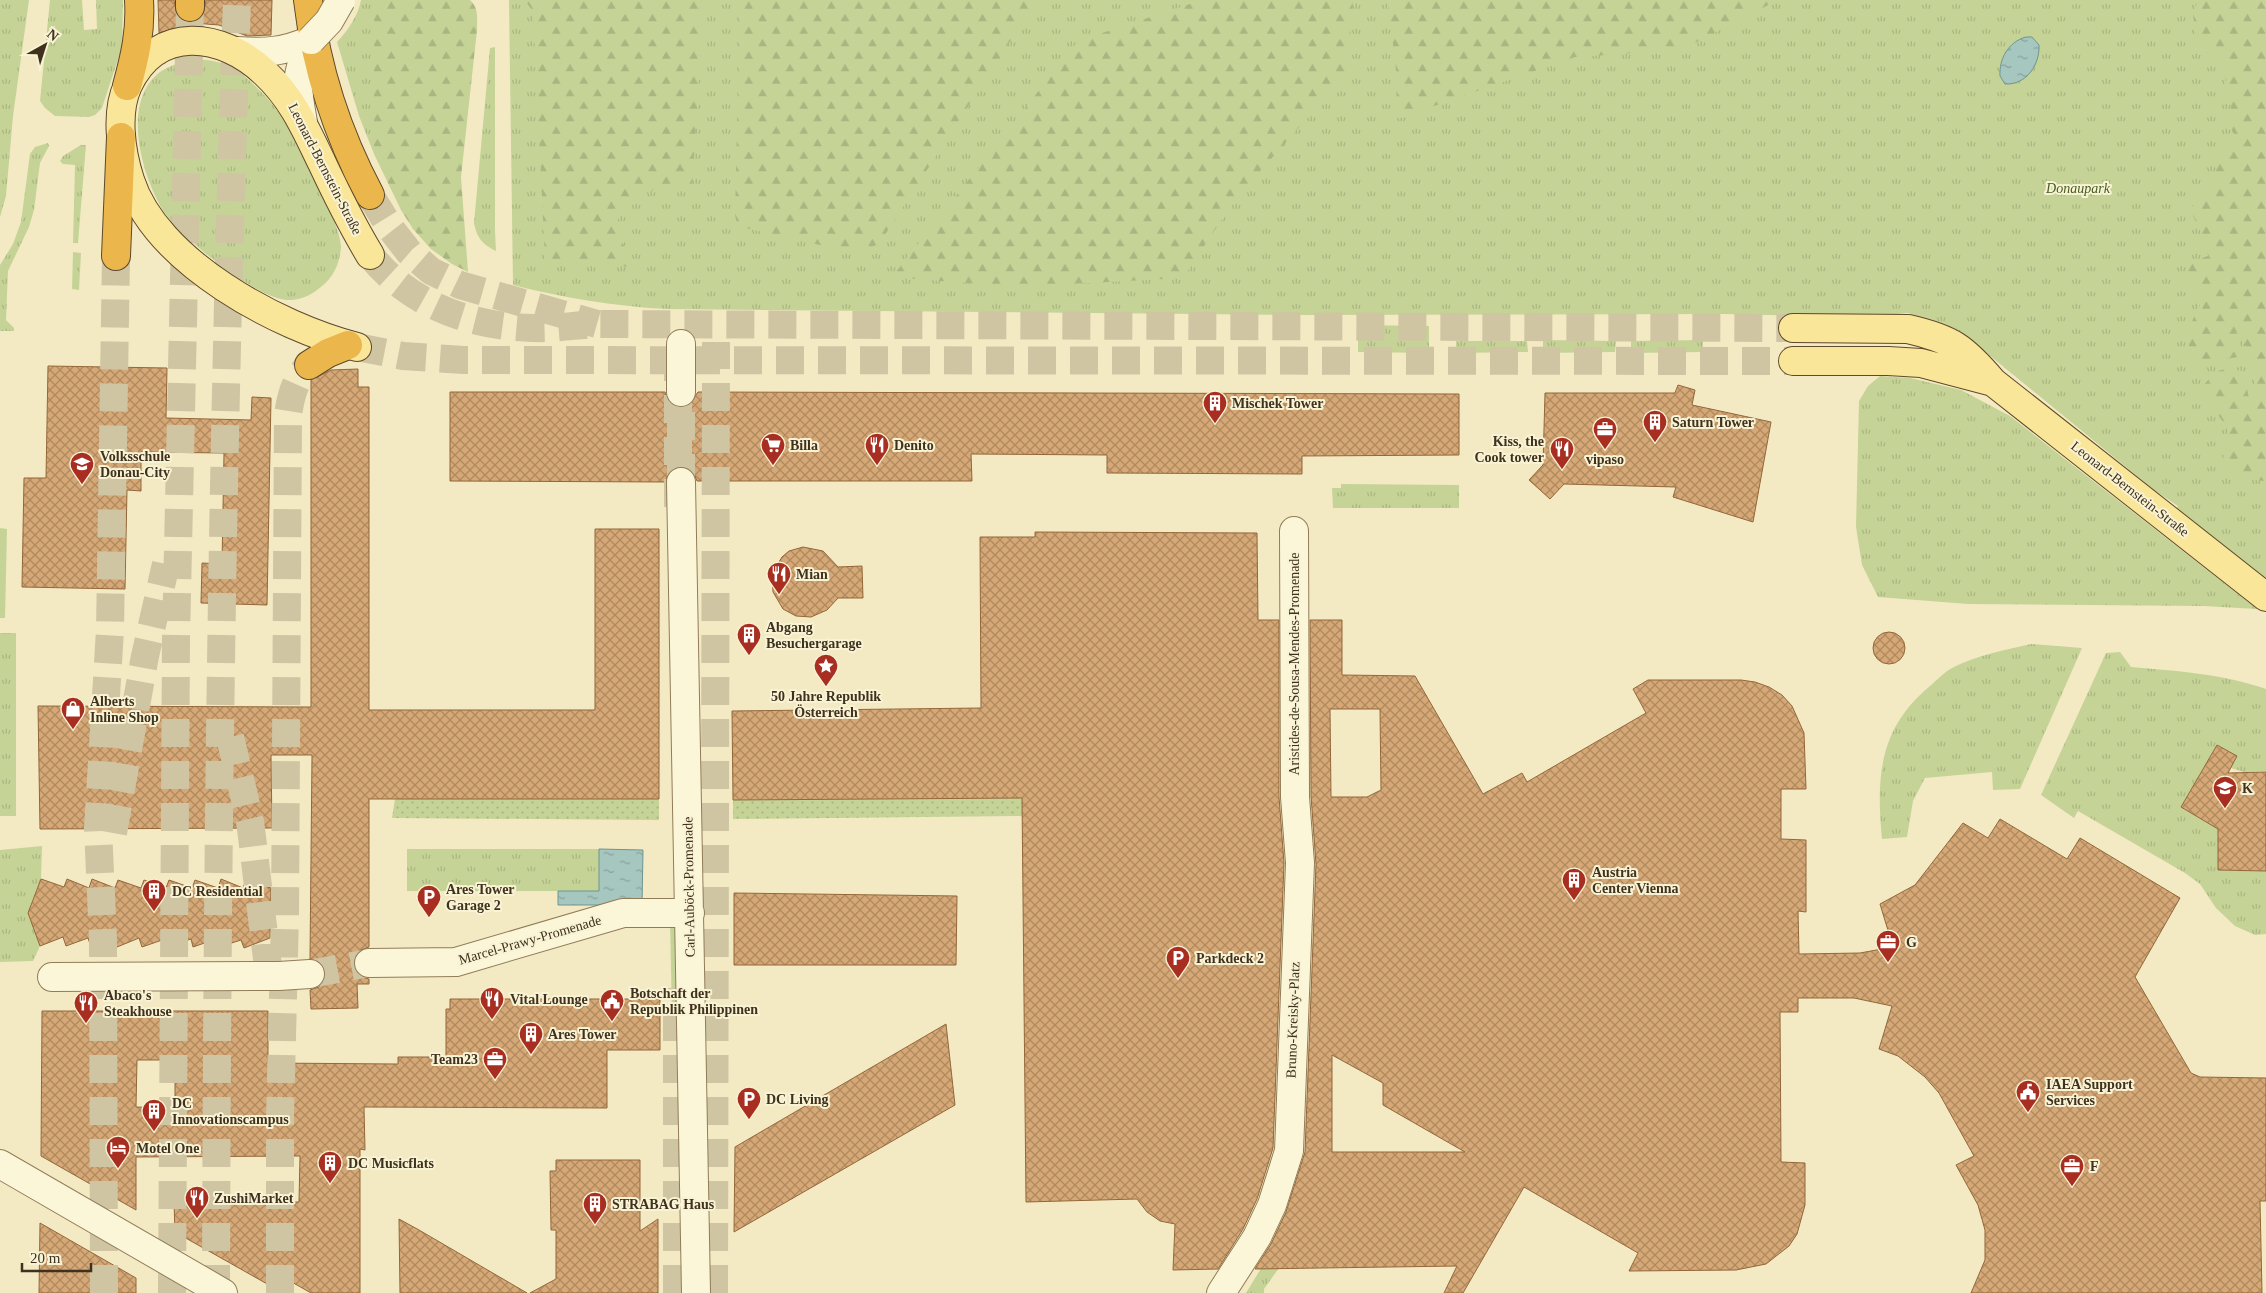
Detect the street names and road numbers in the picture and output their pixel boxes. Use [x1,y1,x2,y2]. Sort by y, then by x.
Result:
street label: Leonard-Bernstein-Straße [285,101,365,237]
street label: Leonard-Bernstein-Straße [2068,438,2192,540]
street label: Aristides-de-Sousa-Mendes-Promenade [1287,552,1302,776]
street label: Carl-Auböck-Promenade [680,817,698,957]
street label: Marcel-Prawy-Promenade [457,912,603,968]
street label: Bruno-Kreisky-Platz [1283,961,1303,1079]

